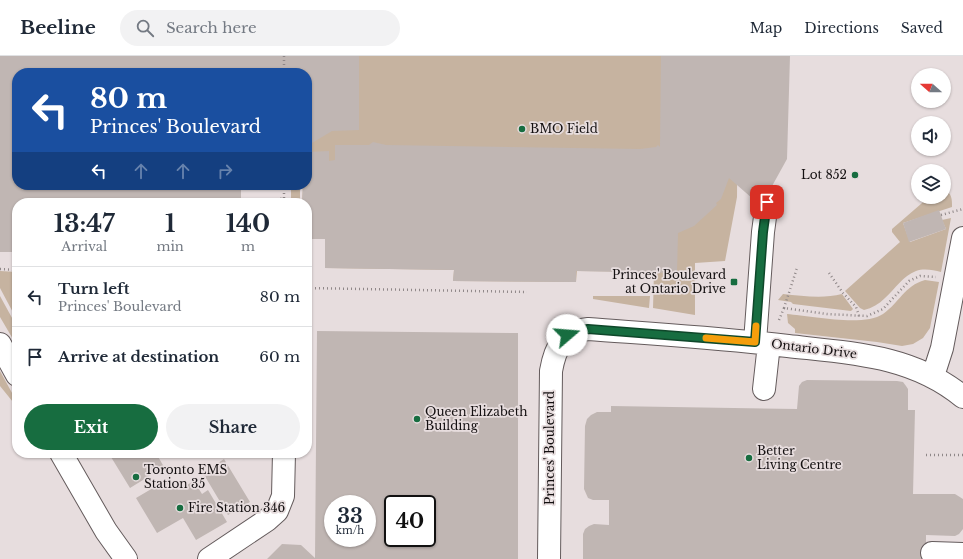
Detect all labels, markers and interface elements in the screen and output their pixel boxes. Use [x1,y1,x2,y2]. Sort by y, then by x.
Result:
search box [120,10,400,46]
text: Beeline [20,16,96,39]
icon: search [134,17,156,39]
text: Search here [166,18,257,37]
text: Map [750,19,782,37]
text: Directions [804,19,879,37]
text: Saved [901,19,943,37]
north arrow [911,68,951,108]
map controls [911,68,951,204]
text: 80 m [90,81,167,116]
icon: left [24,84,76,136]
text: Princes' Boulevard [90,116,261,138]
button: sound [911,116,951,156]
place label: BMO Field [530,121,598,136]
marker: BMO Field [517,124,527,134]
icon: left [88,160,110,182]
icon: ahead [130,160,152,182]
icon: ahead [172,160,194,182]
icon: right [214,160,236,182]
button: layers [911,164,951,204]
place label: Lot 852 [801,167,847,182]
marker: Lot 852 [850,170,860,180]
pin [750,185,784,219]
icon: arrive [756,191,778,213]
text: 13:47 [54,209,115,238]
text: 1 [165,209,175,238]
text: 140 [226,209,270,238]
text: Arrival [61,238,107,255]
text: min [156,238,184,255]
text: m [241,238,255,255]
place label: Princes' Boulevard at Ontario Drive [612,267,726,296]
marker: Princes' Boulevard at Ontario Drive [729,277,739,287]
text: Turn left [58,279,129,298]
icon: left [24,286,46,308]
text: 80 m [260,287,300,306]
text: Princes' Boulevard [58,298,182,315]
position arrow [546,314,588,356]
street label: Ontario Drive [770,336,858,361]
icon: arrive [24,346,46,368]
text: Arrive at destination [58,347,219,366]
text: 60 m [259,347,300,366]
street label: Princes' Boulevard [542,391,557,505]
button: Exit [24,404,158,450]
button: Share [166,404,300,450]
place label: Queen Elizabeth Building [425,404,527,433]
marker: Queen Elizabeth Building [412,414,422,424]
place label: Better Living Centre [757,443,842,472]
marker: Better Living Centre [744,453,754,463]
place label: Toronto EMS Station 35 [144,462,227,491]
marker: Toronto EMS Station 35 [131,472,141,482]
speed limit sign: 40 [384,495,436,547]
place label: Fire Station 346 [188,500,286,515]
marker: Fire Station 346 [175,503,185,513]
text: 33 [337,504,363,528]
text: km/h [336,524,364,537]

